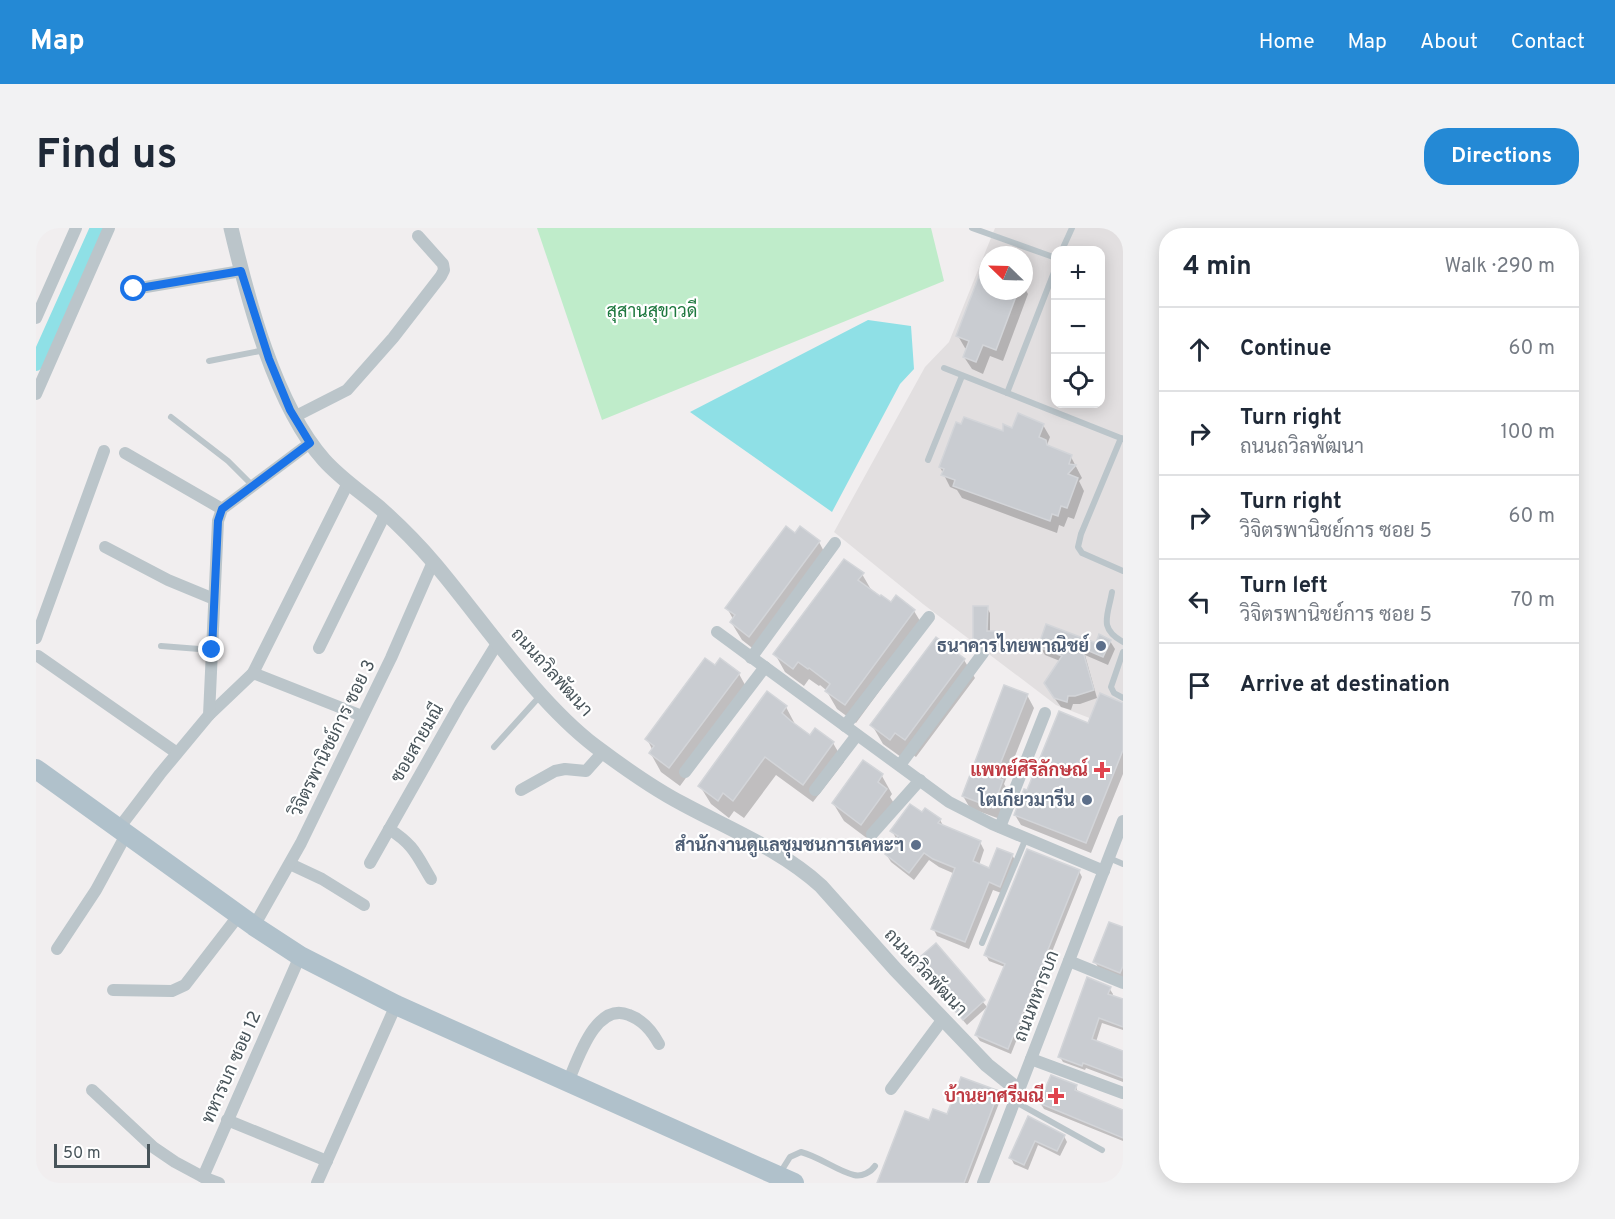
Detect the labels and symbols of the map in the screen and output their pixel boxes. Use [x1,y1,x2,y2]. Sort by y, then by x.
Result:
north arrow [979,246,1033,300]
route start [120,275,146,301]
park label: สุสานสุขาวดี [607,298,697,324]
street label: ถนนถวิลพัฒนา [505,623,598,722]
place label: ธนาคารไทยพาณิชย์ [937,633,1090,659]
route end [198,636,224,662]
marker: ธนาคารไทยพาณิชย์ [1094,639,1108,653]
street label: วิจิตรพานิชย์การ ซอย 3 [282,655,381,822]
street label: ซอยสายมณี [384,699,450,787]
place label: แพทย์ศิริลักษณ์ [970,757,1089,783]
marker: แพทย์ศิริลักษณ์ [1093,761,1111,779]
place label: โตเกียวมารีน [977,787,1075,813]
marker: โตเกียวมารีน [1080,793,1094,807]
place label: สำนักงานดูแลชุมชนการเคหะฯ [675,833,904,859]
marker: สำนักงานดูแลชุมชนการเคหะฯ [909,838,923,852]
street label: ถนนถวิลพัฒนา [878,924,972,1022]
street label: ถนนทหารบก [1009,948,1065,1046]
street label: ทหารบก ซอย 12 [197,1008,267,1127]
place label: บ้านยาศรีมณี [944,1083,1044,1109]
marker: บ้านยาศรีมณี [1049,1089,1063,1103]
scale bar [54,1141,150,1168]

